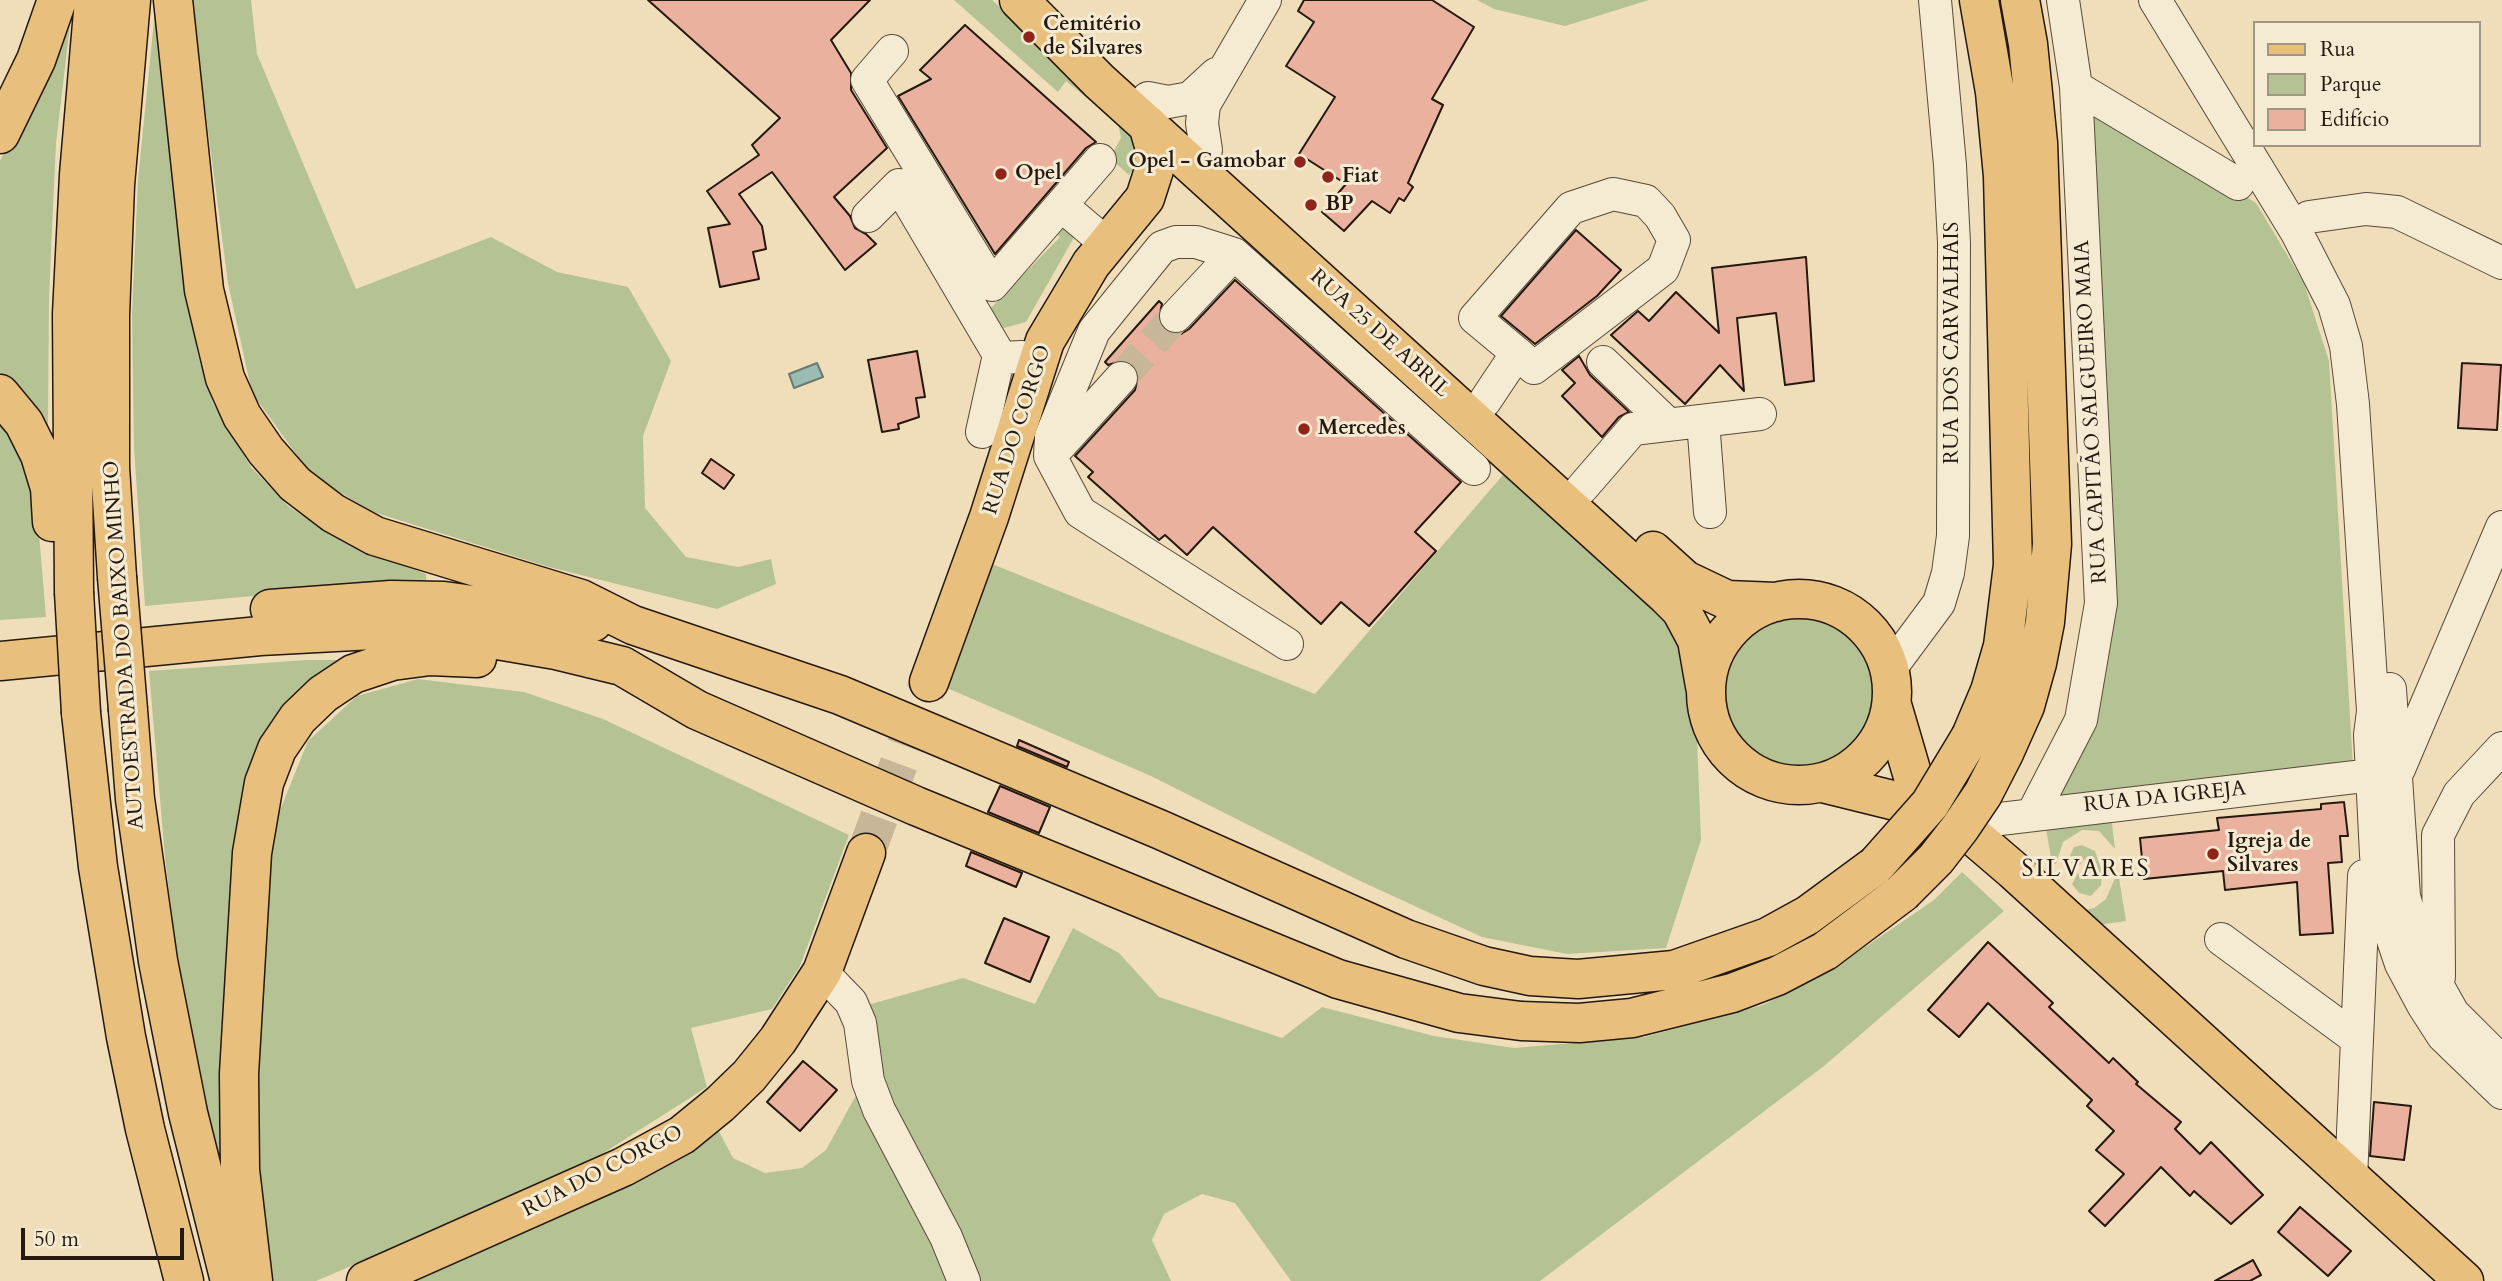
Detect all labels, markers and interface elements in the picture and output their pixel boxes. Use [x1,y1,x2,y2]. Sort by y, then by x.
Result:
place label: Cemitério de Silvares [1043,12,1143,62]
legend [2254,21,2481,147]
marker: Cemitério de Silvares [1021,29,1037,45]
text: Rua [2320,35,2355,64]
text: Parque [2320,70,2381,99]
text: Edifício [2320,105,2389,134]
place label: Opel - Gamobar [1128,149,1286,175]
marker: Opel - Gamobar [1292,154,1308,170]
place label: Opel [1015,161,1062,187]
place label: Fiat [1342,164,1378,190]
marker: Opel [993,166,1009,182]
marker: Fiat [1320,169,1336,185]
place label: BP [1325,192,1354,218]
marker: BP [1303,197,1319,213]
street label: RUA DOS CARVALHAIS [1940,222,1966,464]
street label: RUA CAPITÃO SALGUEIRO MAIA [2070,239,2114,585]
street label: RUA 25 DE ABRIL [1304,265,1454,403]
street label: RUA DO CORGO [979,342,1057,518]
place label: Mercedes [1318,416,1406,442]
marker: Mercedes [1296,421,1312,437]
street label: AUTOESTRADA DO BAIXO MINHO [100,460,150,830]
street label: RUA DA IGREJA [2082,777,2248,819]
place label: Igreja de Silvares [2227,829,2311,879]
marker: Igreja de Silvares [2205,846,2221,862]
district label: SILVARES [2023,856,2149,884]
street label: RUA DO CORGO [519,1121,687,1223]
scale bar [24,1214,187,1258]
text: 50 m [34,1225,79,1254]

